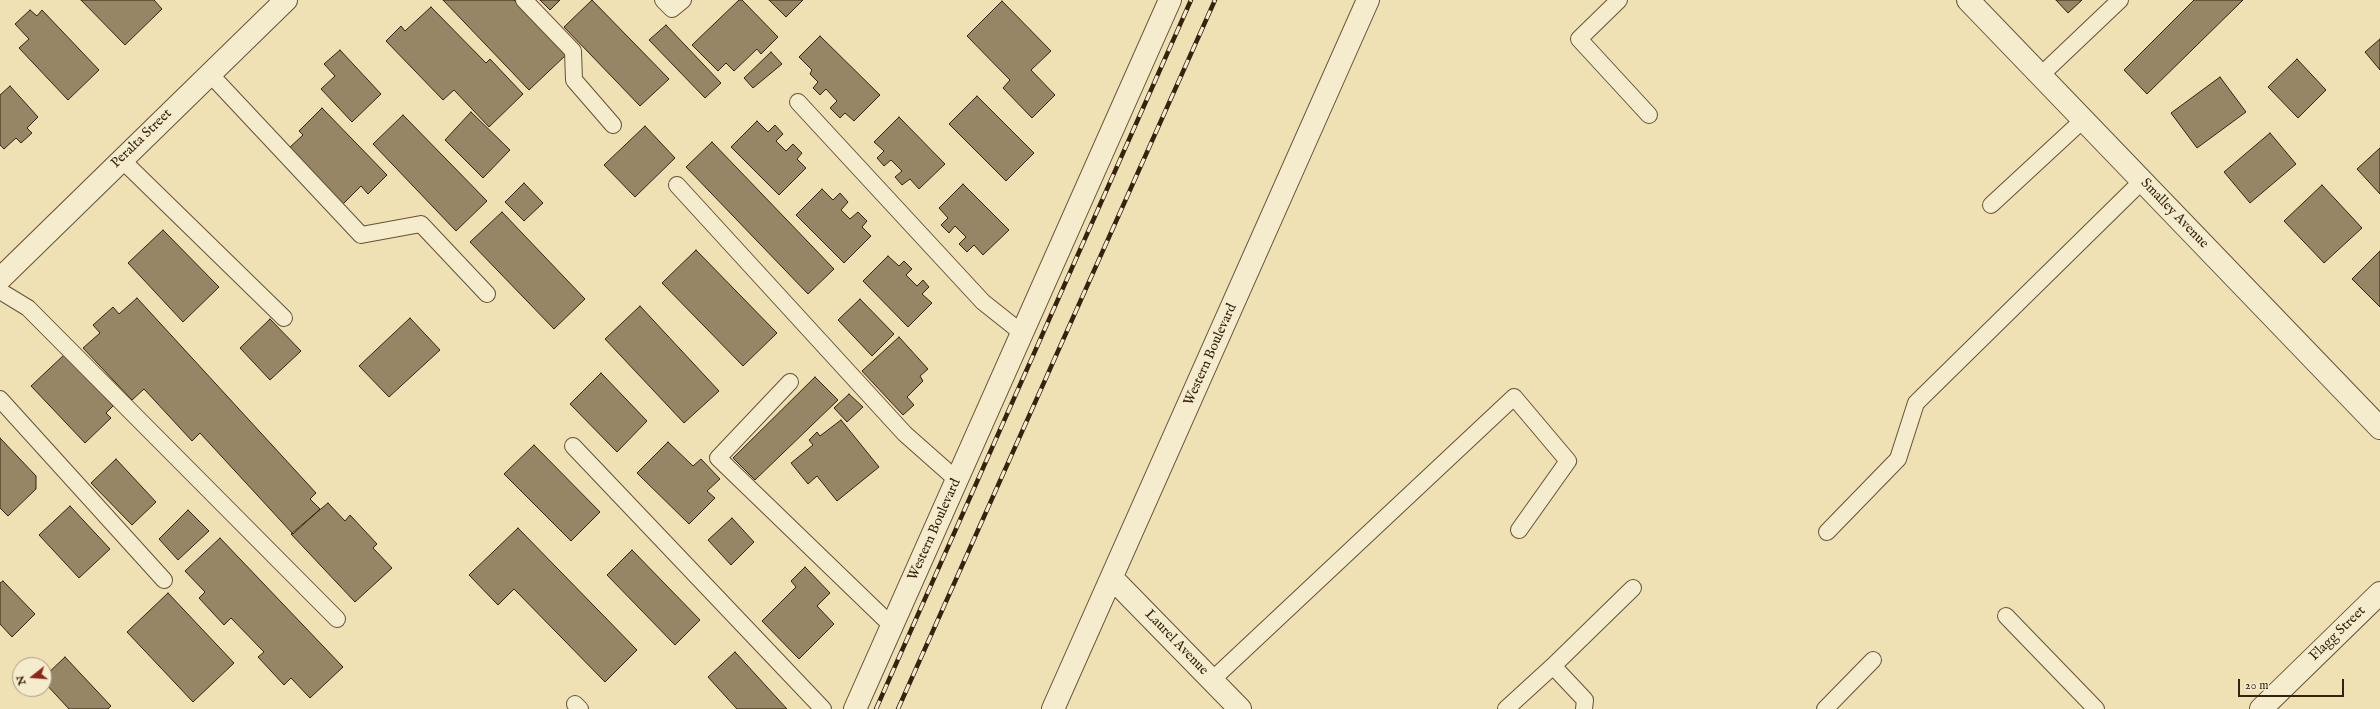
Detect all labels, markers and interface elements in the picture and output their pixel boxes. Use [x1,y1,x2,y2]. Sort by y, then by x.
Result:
street label: Peralta Street [108,106,176,172]
street label: Smalley Avenue [2136,176,2212,252]
street label: Western Boulevard [1181,301,1241,409]
street label: Western Boulevard [905,476,965,584]
street label: Flagg Street [2306,603,2370,665]
street label: Laurel Avenue [1141,607,1211,679]
north arrow [12,657,52,697]
scale bar [2240,671,2346,697]
text: N [13,674,30,687]
text: 20 m [2245,678,2268,693]

